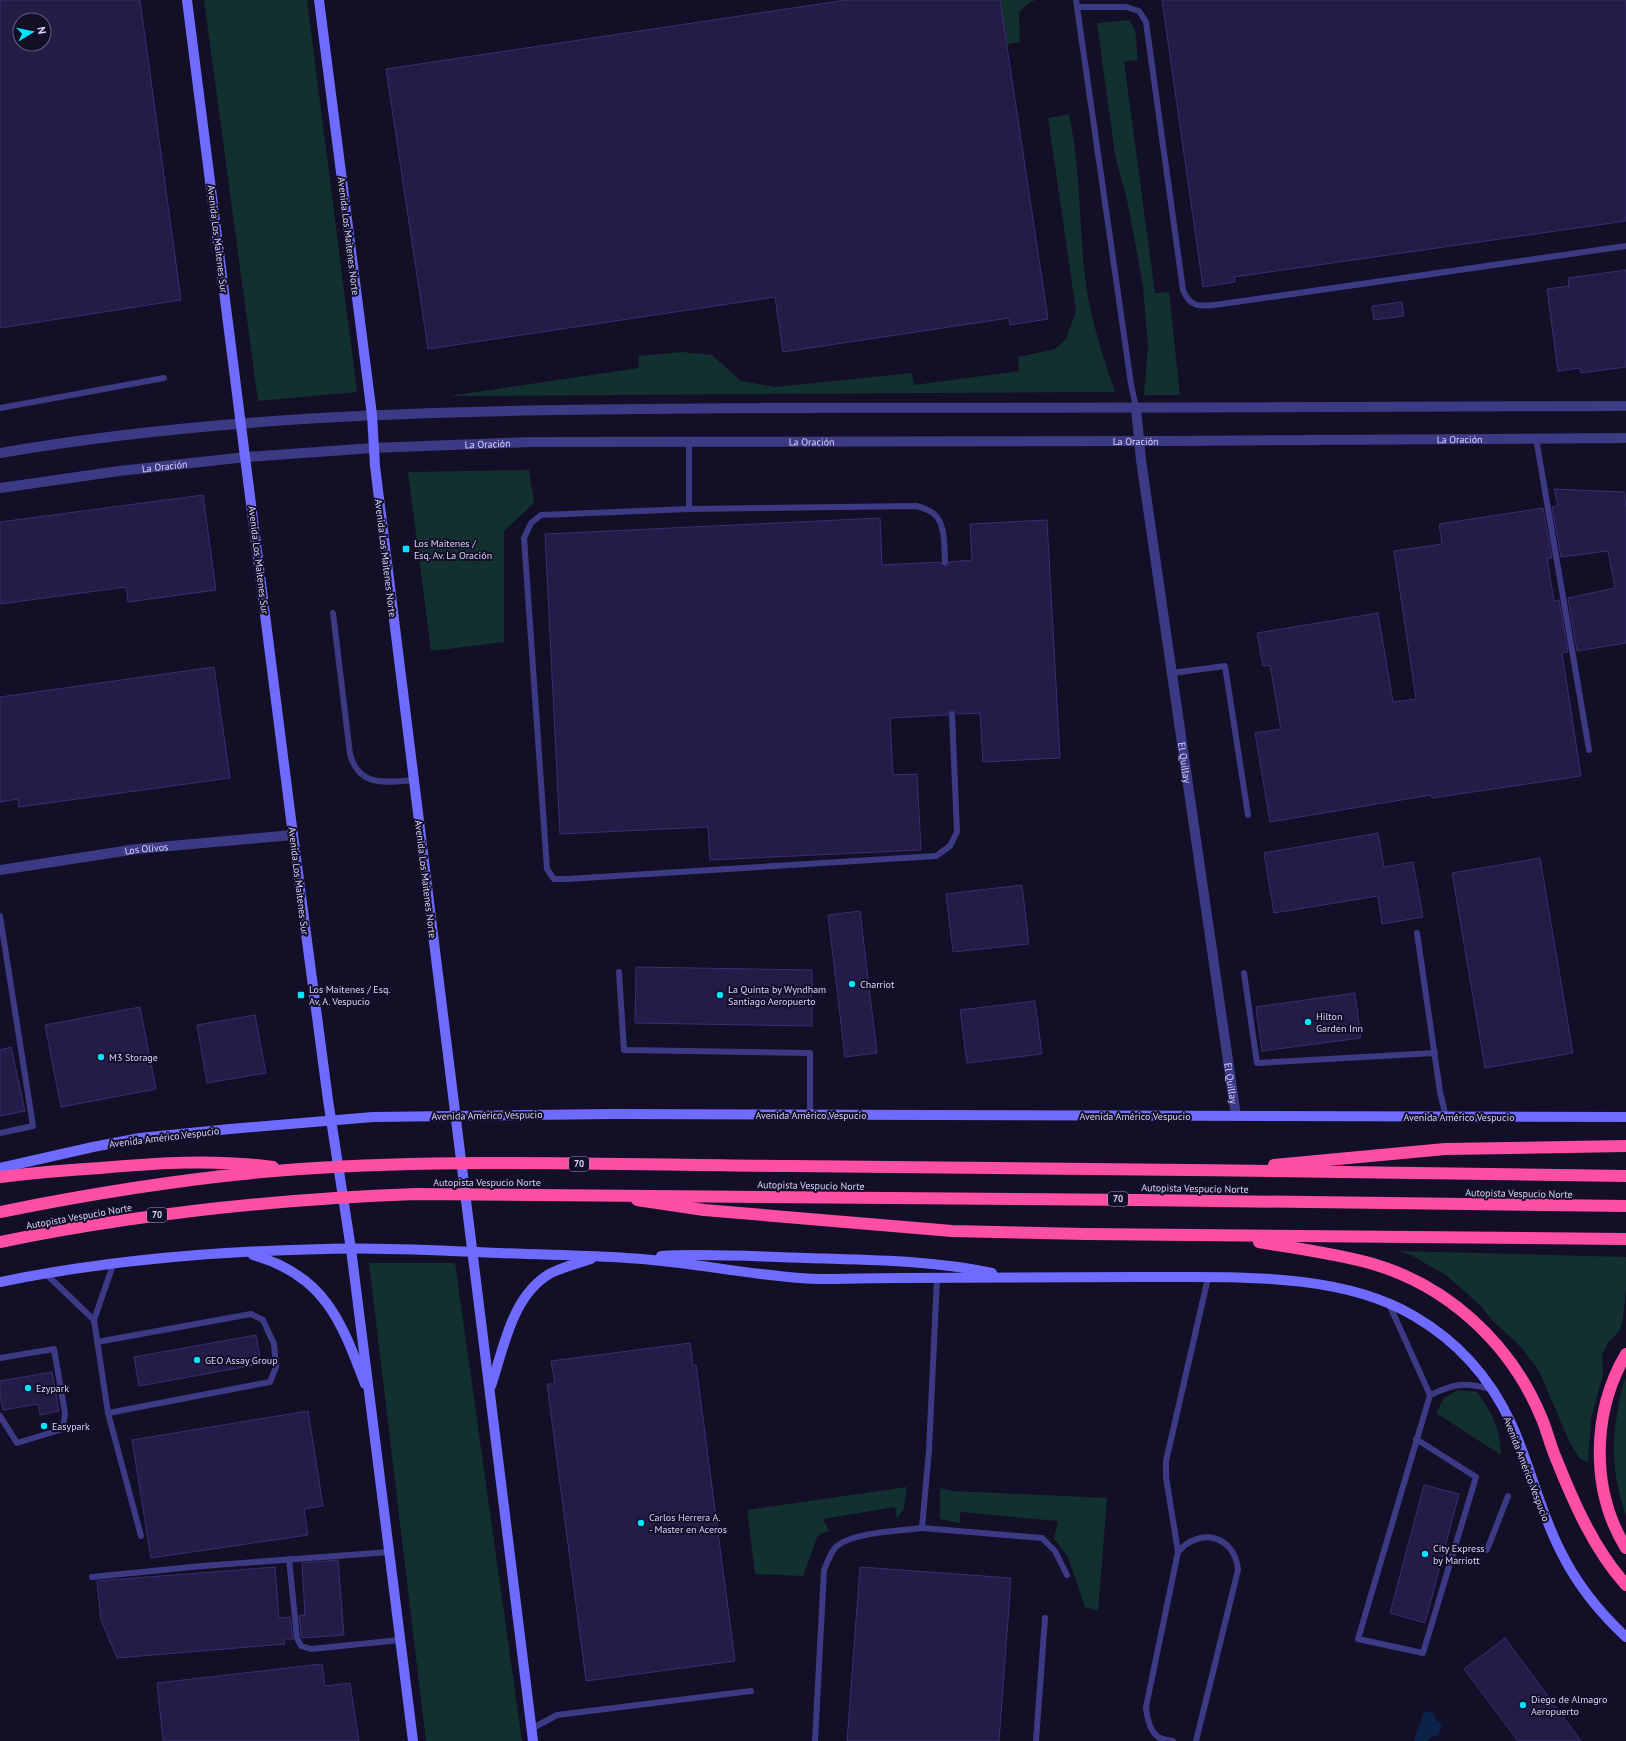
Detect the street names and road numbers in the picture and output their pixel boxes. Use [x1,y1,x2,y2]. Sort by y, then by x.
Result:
street label: Avenida Los Maitenes Norte [335,176,362,296]
street label: Avenida Los Maitenes Sur [204,184,231,294]
street label: La Oración [1437,433,1483,446]
street label: La Oración [1113,435,1159,448]
street label: La Oración [789,436,835,449]
street label: La Oración [464,437,511,452]
street label: La Oración [141,458,188,475]
street label: Avenida Los Maitenes Norte [372,498,399,618]
street label: Avenida Los Maitenes Sur [245,505,272,615]
street label: El Quillay [1175,741,1194,784]
street label: Avenida Los Maitenes Norte [412,819,439,939]
street label: Avenida Los Maitenes Sur [285,826,312,936]
street label: Los Olivos [124,840,169,858]
street label: El Quillay [1221,1062,1240,1105]
street label: Avenida Américo Vespucio [431,1108,543,1123]
street label: Avenida Américo Vespucio [755,1109,867,1122]
street label: Avenida Américo Vespucio [1079,1110,1191,1123]
street label: Avenida Américo Vespucio [1403,1111,1515,1124]
street label: Avenida Américo Vespucio [108,1124,220,1151]
road number: 70 [569,1157,589,1171]
street label: Autopista Vespucio Norte [433,1176,541,1189]
street label: Autopista Vespucio Norte [757,1178,865,1193]
street label: Autopista Vespucio Norte [1141,1181,1249,1196]
street label: Autopista Vespucio Norte [1465,1186,1573,1201]
road number: 70 [1108,1192,1128,1206]
street label: Autopista Vespucio Norte [25,1201,133,1232]
road number: 70 [147,1208,167,1222]
street label: Avenida Américo Vespucio [1501,1415,1552,1523]

